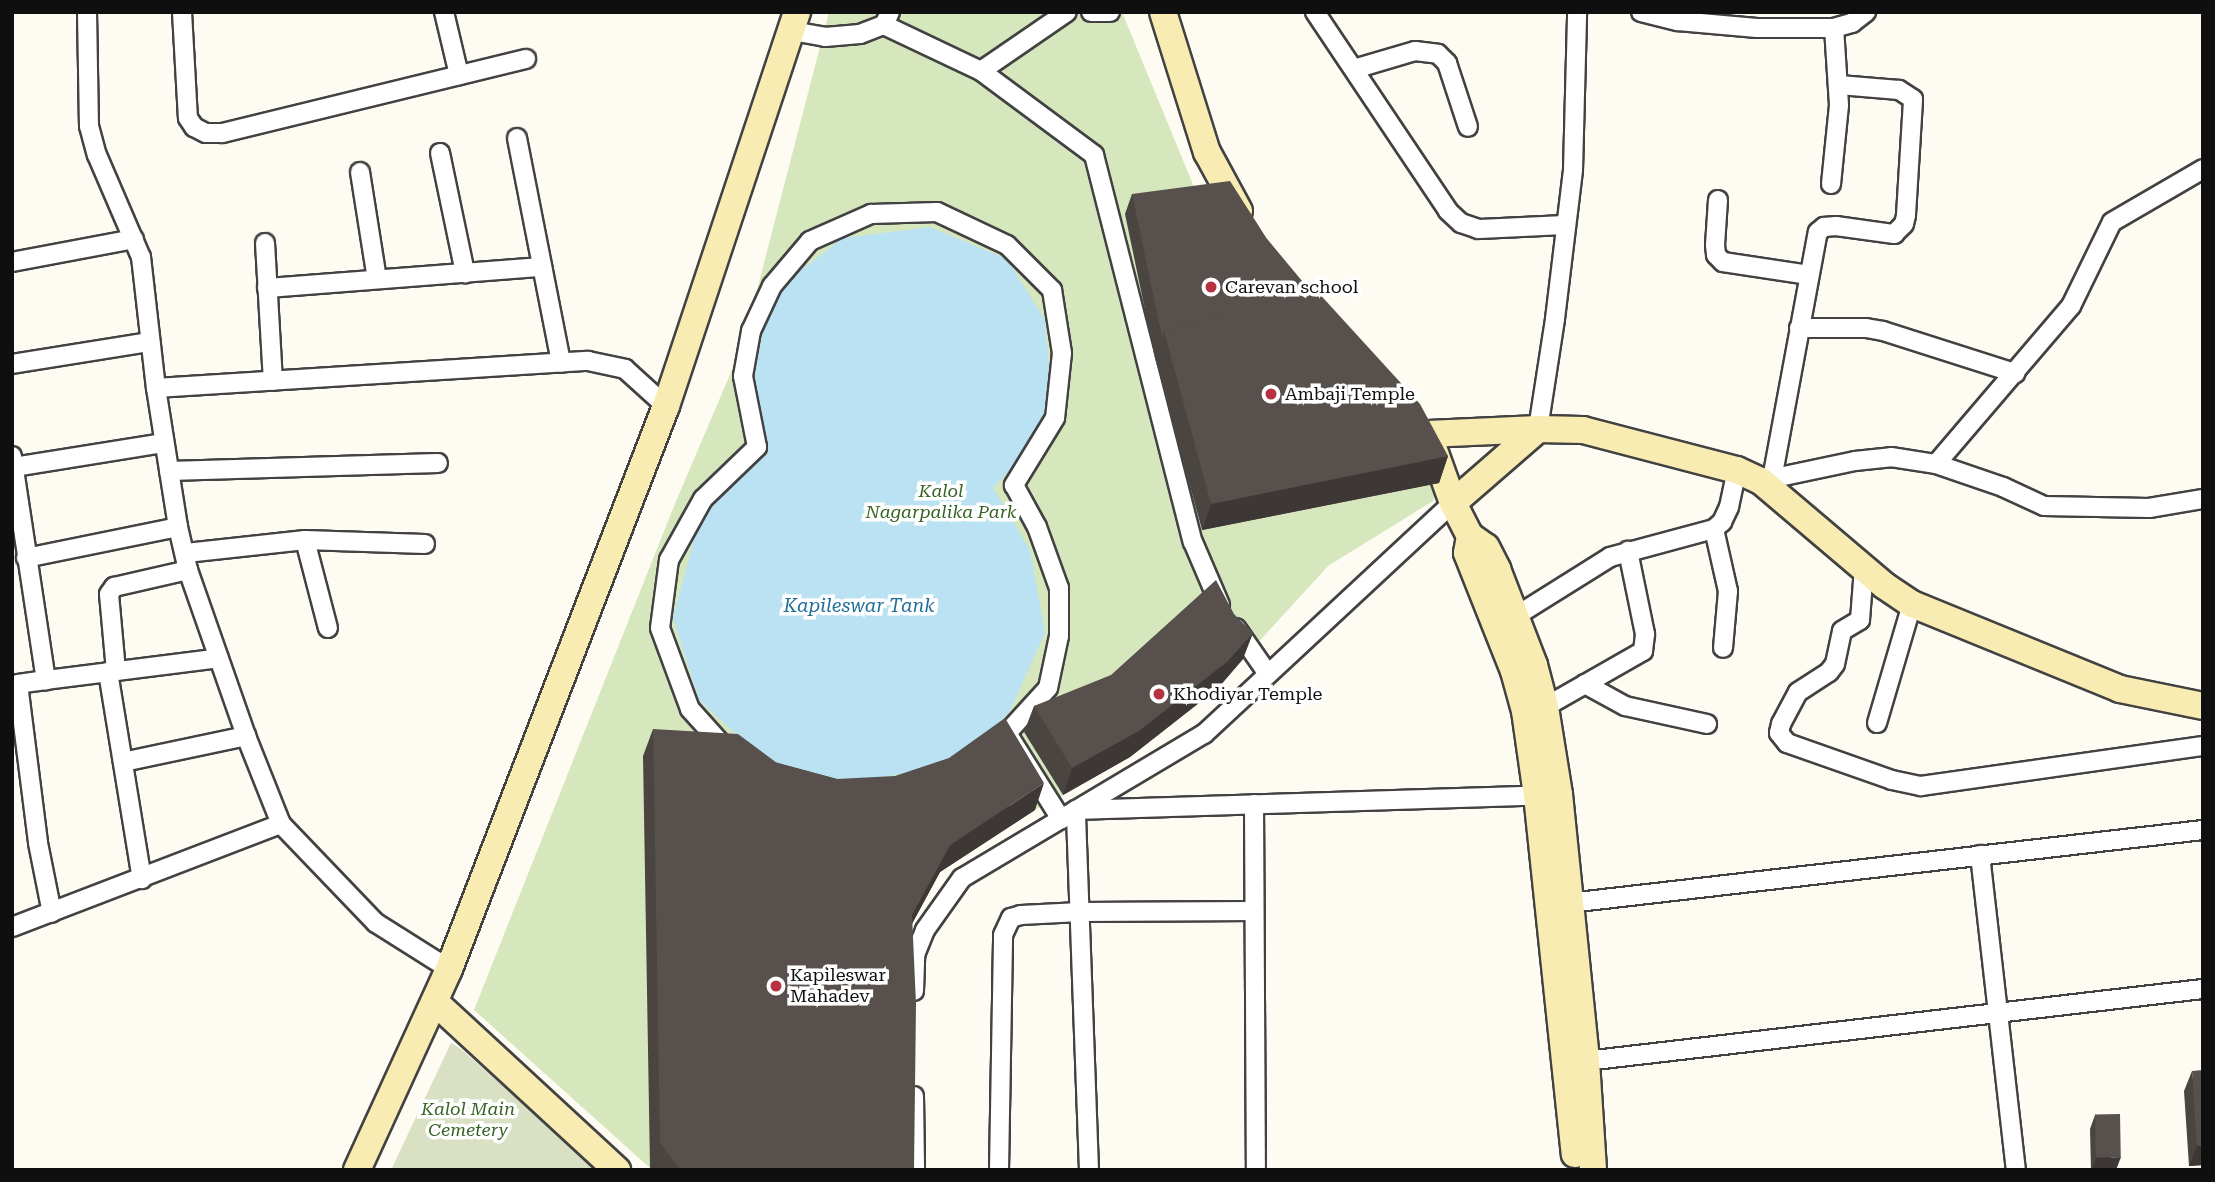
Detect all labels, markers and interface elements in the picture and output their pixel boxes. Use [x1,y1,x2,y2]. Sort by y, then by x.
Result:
place label: Carevan school [1225,276,1358,298]
marker: Carevan school [1203,279,1219,295]
place label: Ambaji Temple [1285,383,1415,405]
marker: Ambaji Temple [1263,386,1279,402]
park label: Kalol Nagarpalika Park [865,481,1017,524]
water label: Kapileswar Tank [783,595,935,617]
place label: Khodiyar Temple [1173,683,1322,705]
marker: Khodiyar Temple [1151,686,1167,702]
place label: Kapileswar Mahadev [790,965,886,1007]
marker: Kapileswar Mahadev [768,978,784,994]
park label: Kalol Main Cemetery [421,1099,515,1142]

